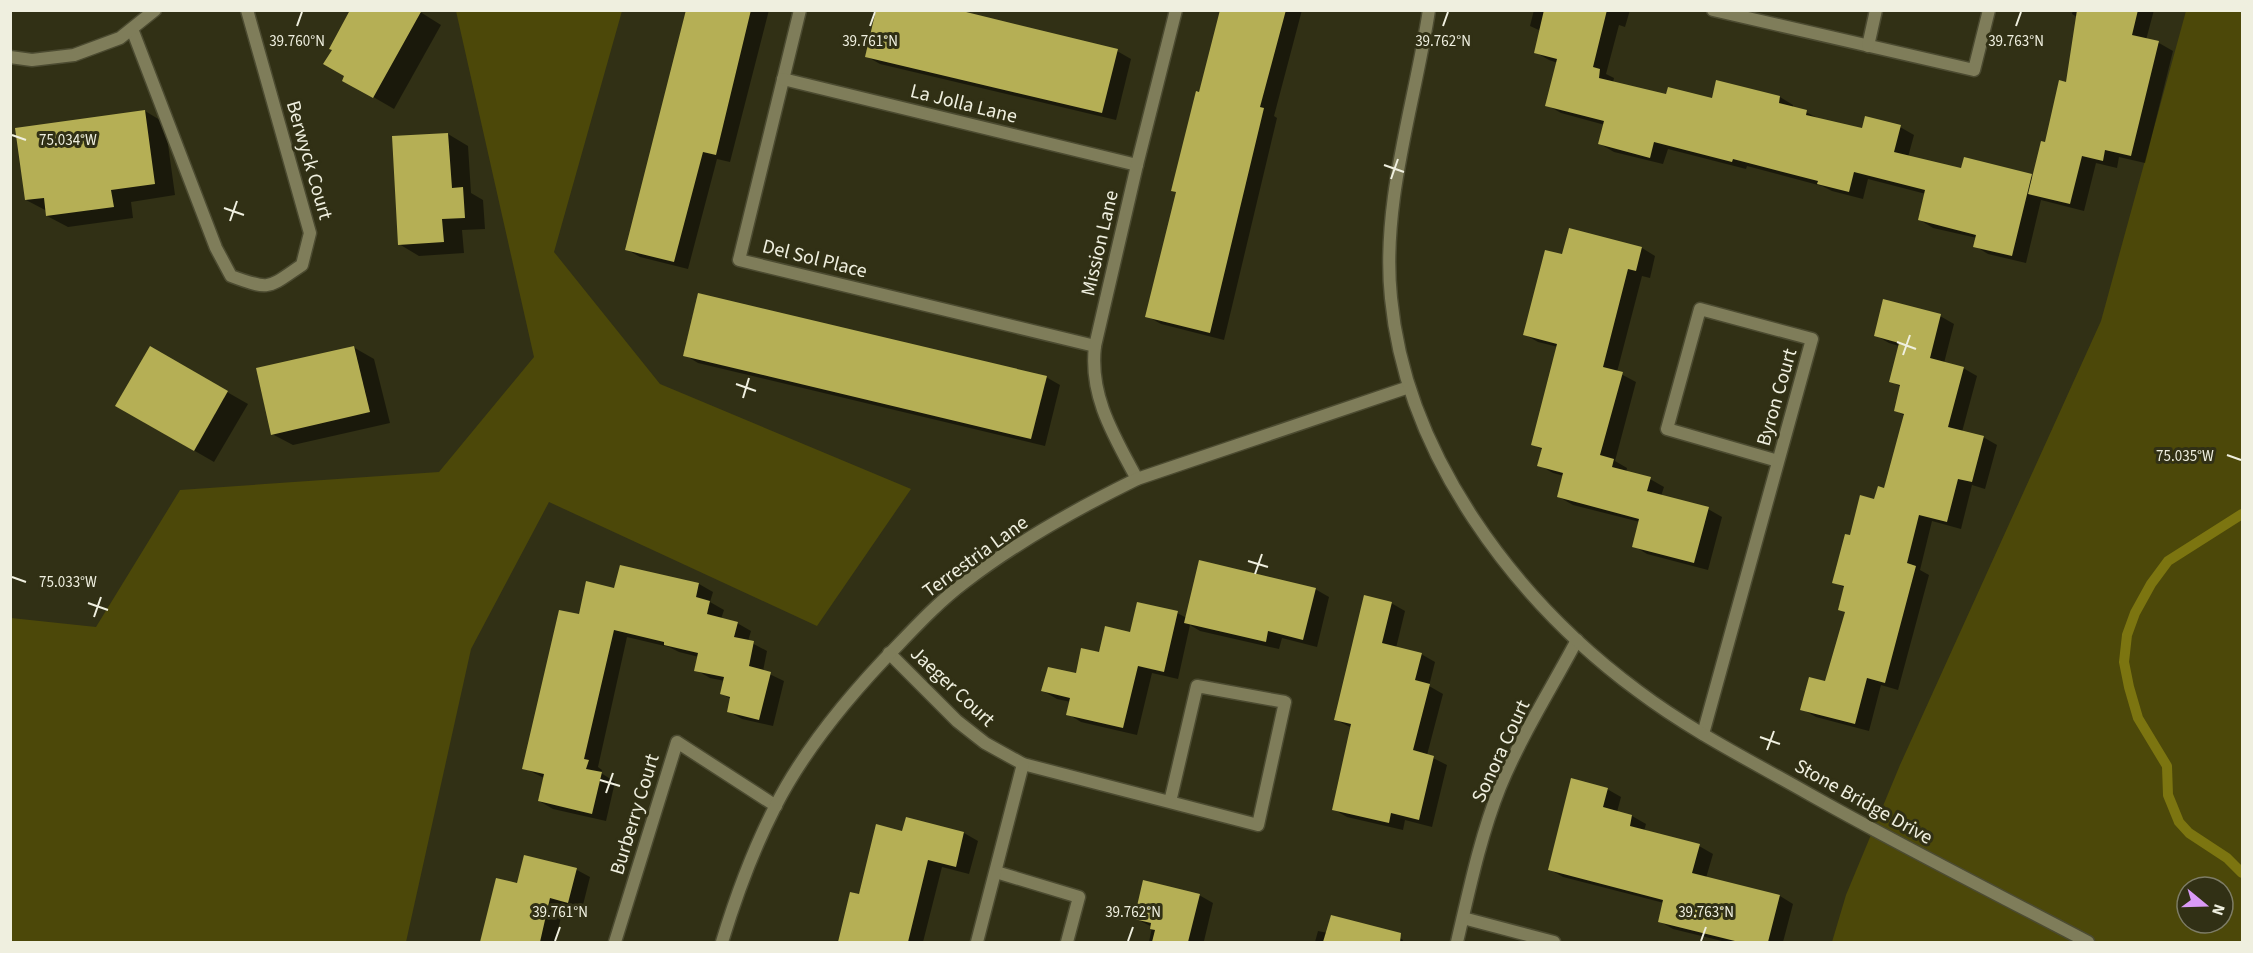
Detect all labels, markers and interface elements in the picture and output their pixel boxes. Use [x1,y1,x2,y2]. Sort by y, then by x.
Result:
text: 39.760°N [269,31,325,52]
text: 39.761°N [842,31,898,52]
text: 39.762°N [1415,31,1471,52]
text: 39.763°N [1988,31,2044,52]
street label: La Jolla Lane [907,77,1020,131]
street label: Berwyck Court [279,98,339,223]
text: 75.034°W [39,130,97,151]
street label: Mission Lane [1074,188,1126,299]
street label: Del Sol Place [759,232,870,286]
street label: Byron Court [1750,345,1804,449]
text: 75.035°W [2156,446,2214,467]
street label: Terrestria Lane [917,509,1034,605]
text: 75.033°W [39,572,97,593]
street label: Jaeger Court [904,640,1001,734]
street label: Sonora Court [1465,695,1537,807]
street label: Burberry Court [603,750,667,878]
street label: Stone Bridge Drive [1789,752,1938,852]
north arrow [2175,875,2235,935]
text: N [2206,901,2230,918]
text: 39.761°N [532,902,588,923]
text: 39.762°N [1105,902,1161,923]
text: 39.763°N [1678,902,1734,923]

